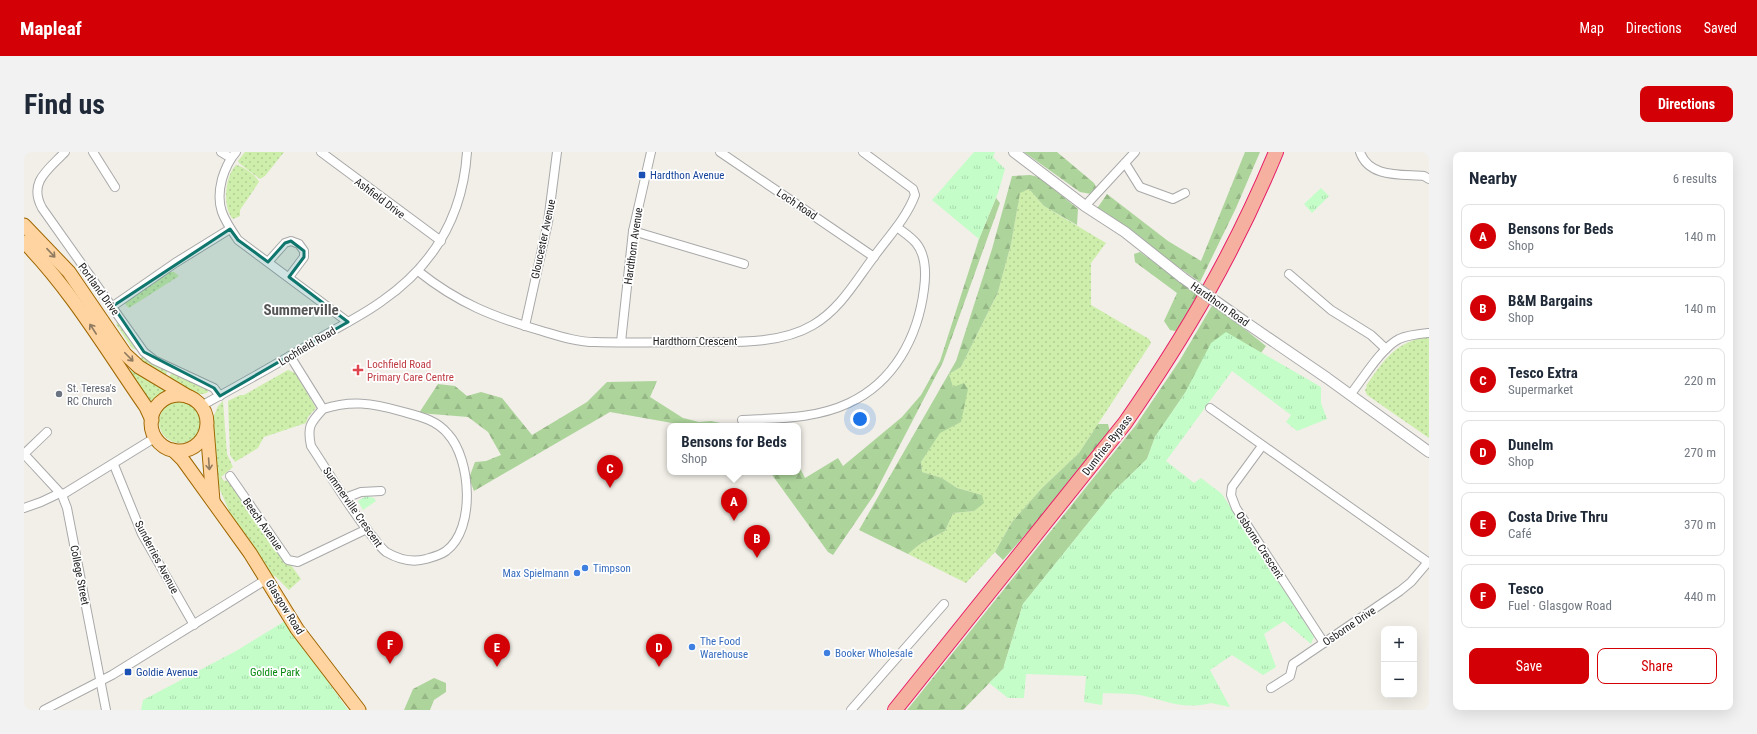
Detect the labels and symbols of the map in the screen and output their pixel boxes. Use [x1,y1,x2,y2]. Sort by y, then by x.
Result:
place label: Hardthon Avenue [650,169,724,182]
marker: Hardthon Avenue [637,170,647,180]
street label: Ashfield Drive [352,175,407,222]
street label: Loch Road [774,186,819,223]
street label: Gloucester Avenue [529,198,558,280]
street label: Hardthorn Avenue [622,207,645,285]
one-way arrow [47,248,56,258]
street label: Portland Drive [75,261,122,318]
street label: Hardthorn Road [1188,280,1251,329]
district label: Summerville [263,301,339,319]
one-way arrow [88,323,96,335]
street label: Lochfield Road [276,324,338,369]
street label: Hardthorn Crescent [653,335,737,348]
one-way arrow [124,352,133,362]
place label: Lochfield Road Primary Care Centre [367,358,454,384]
marker: Lochfield Road Primary Care Centre [352,364,364,376]
place label: St. Teresa's RC Church [67,382,116,408]
marker: St. Teresa's RC Church [54,389,64,399]
your location [850,409,870,429]
street label: Dumfries Bypass [1080,412,1135,478]
pin: C [597,455,623,488]
one-way arrow [206,457,213,470]
street label: Summerville Crescent [320,465,385,550]
pin: A [721,488,747,521]
street label: Beech Avenue [240,496,285,553]
street label: Osborne Crescent [1233,509,1286,581]
street label: Sunderries Avenue [132,519,181,596]
pin: B [744,525,770,558]
street label: College Street [67,544,92,606]
place label: Timpson [593,562,631,575]
marker: Timpson [580,563,590,573]
place label: Max Spielmann [503,567,569,580]
marker: Max Spielmann [572,568,582,578]
street label: Glasgow Road [263,578,307,637]
street label: Osborne Drive [1320,604,1378,649]
pin: F [377,631,403,664]
pin: E [484,634,510,667]
pin: D [646,634,672,667]
place label: The Food Warehouse [700,635,748,661]
marker: The Food Warehouse [687,642,697,652]
place label: Booker Wholesale [835,647,913,660]
marker: Booker Wholesale [822,648,832,658]
place label: Goldie Avenue [136,666,198,679]
park label: Goldie Park [250,666,300,679]
marker: Goldie Avenue [123,667,133,677]

